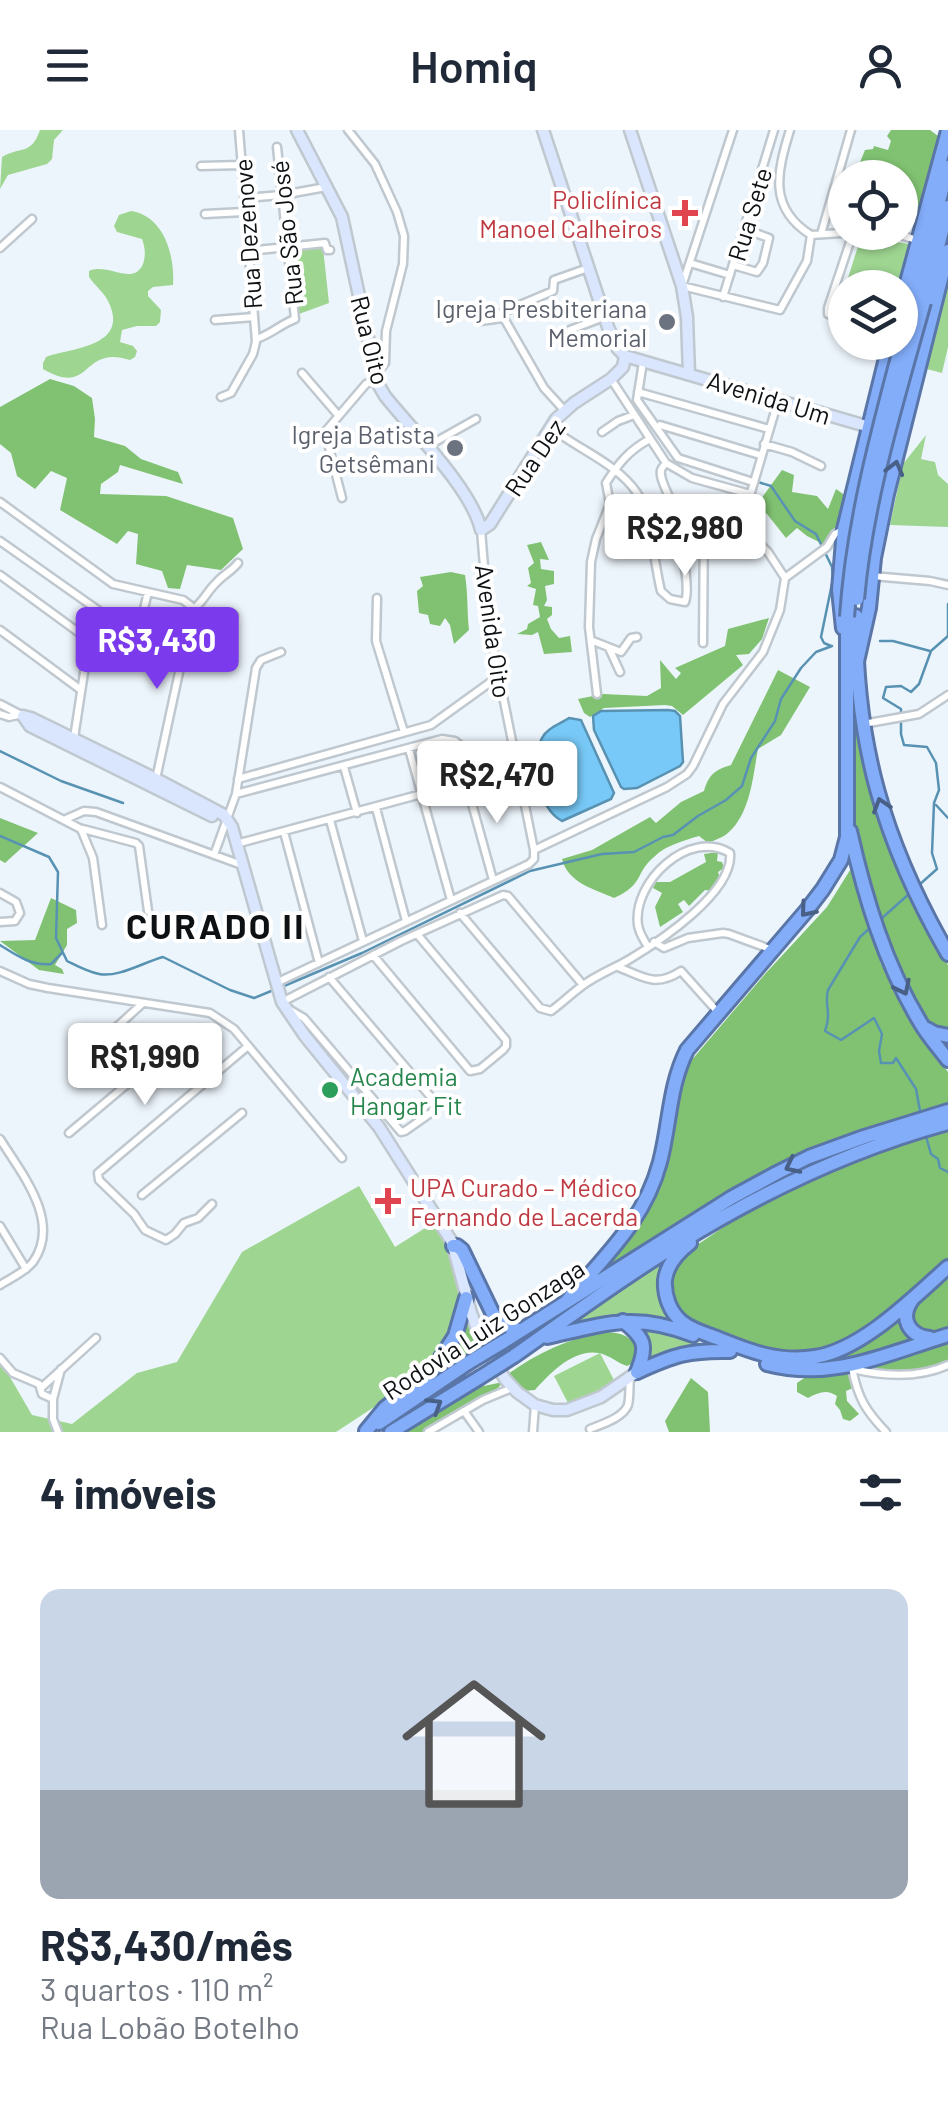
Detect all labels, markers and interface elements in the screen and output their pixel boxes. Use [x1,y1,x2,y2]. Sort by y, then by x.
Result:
icon: menu [40,38,95,93]
text: Homiq [410,38,538,92]
icon: person [853,38,908,93]
street label: Rua Dezenove [227,158,267,310]
street label: Rua São José [263,159,309,307]
map controls [828,160,918,360]
button: locate [828,160,918,250]
street label: Rua Sete [721,164,777,264]
place label: Policlínica Manoel Calheiros [479,184,662,243]
marker: Policlínica Manoel Calheiros [672,200,698,226]
button: layers [828,270,918,360]
street label: Rua Oito [345,292,397,388]
place label: Igreja Presbiteriana Memorial [435,293,647,352]
marker: Igreja Presbiteriana Memorial [656,311,678,333]
street label: Avenida Um [704,364,834,430]
street label: Rua Dez [497,413,571,501]
place label: Igreja Batista Getsêmani [291,419,435,478]
marker: Igreja Batista Getsêmani [444,437,466,459]
one-way arrow [883,460,904,477]
pin: R$2,980 [593,494,777,579]
text: R$2,980 [627,507,743,545]
street label: Avenida Oito [470,562,518,700]
pin: R$3,430 [65,607,249,692]
text: R$3,430 [98,620,216,658]
pin: R$2,470 [405,741,589,826]
text: R$2,470 [439,754,555,792]
one-way arrow [872,797,893,814]
one-way arrow [800,898,818,916]
district label: CURADO II [126,904,306,946]
one-way arrow [891,978,911,996]
pin: R$1,990 [53,1023,237,1108]
text: R$1,990 [90,1036,200,1074]
place label: Academia Hangar Fit [350,1061,463,1120]
marker: Academia Hangar Fit [319,1079,341,1101]
one-way arrow [784,1154,802,1173]
place label: UPA Curado – Médico Fernando de Lacerda [410,1172,638,1231]
marker: UPA Curado – Médico Fernando de Lacerda [375,1188,401,1214]
street label: Rodovia Luiz Gonzaga [377,1253,589,1405]
one-way arrow [424,1398,442,1417]
icon: filters [853,1465,908,1520]
text: 4 imóveis [40,1467,217,1517]
icon: home [384,1654,564,1834]
text: R$3,430/mês [40,1919,293,1969]
text: 3 quartos · 110 m² [40,1969,274,2007]
text: Rua Lobão Botelho [40,2007,300,2045]

